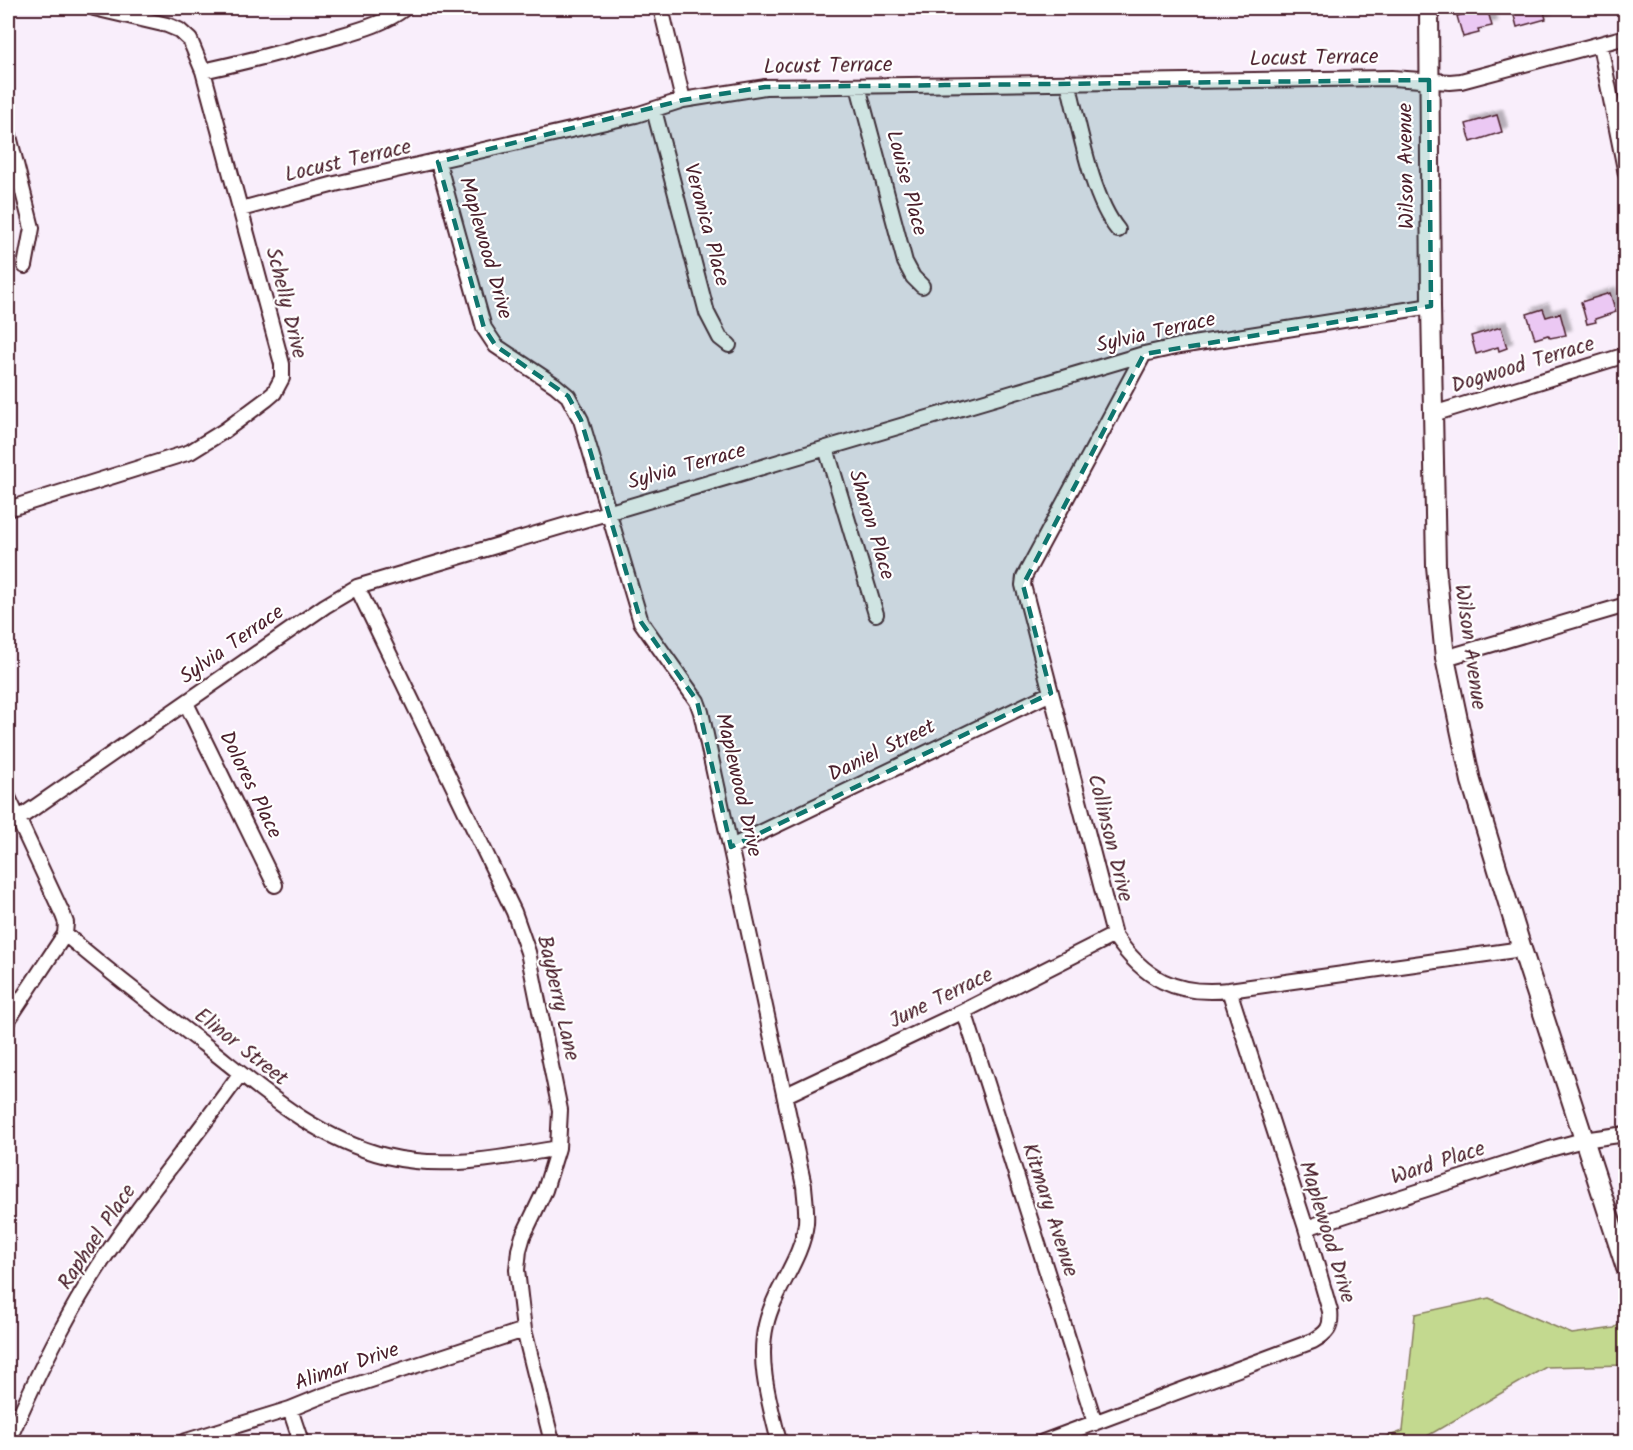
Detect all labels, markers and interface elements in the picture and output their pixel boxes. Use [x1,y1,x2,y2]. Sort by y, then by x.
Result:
street label: Locust Terrace [1249,40,1379,76]
street label: Locust Terrace [763,48,893,84]
street label: Wilson Avenue [1389,102,1425,230]
street label: Louise Place [876,127,936,240]
street label: Locust Terrace [281,130,415,192]
street label: Veronica Place [674,160,738,291]
street label: Maplewood Drive [449,173,521,324]
street label: Schelly Drive [256,244,316,363]
street label: Sylvia Terrace [1093,303,1219,363]
street label: Dogwood Terrace [1447,327,1599,402]
street label: Sylvia Terrace [624,434,750,500]
street label: Sharon Place [839,466,904,585]
street label: Wilson Avenue [1445,582,1495,712]
street label: Sylvia Terrace [173,596,292,693]
street label: Maplewood Drive [705,710,771,861]
street label: Daniel Street [823,710,942,791]
street label: Dolores Place [210,725,291,845]
street label: Collinson Drive [1078,771,1142,906]
street label: Bayberry Lane [528,932,589,1064]
street label: June Terrace [883,958,999,1037]
street label: Elinor Street [187,1000,296,1095]
street label: Ward Place [1387,1132,1490,1194]
street label: Kitmary Avenue [1013,1139,1087,1282]
street label: Maplewood Drive [1290,1157,1364,1308]
street label: Raphael Place [49,1177,145,1297]
street label: Alimar Drive [290,1334,404,1400]

